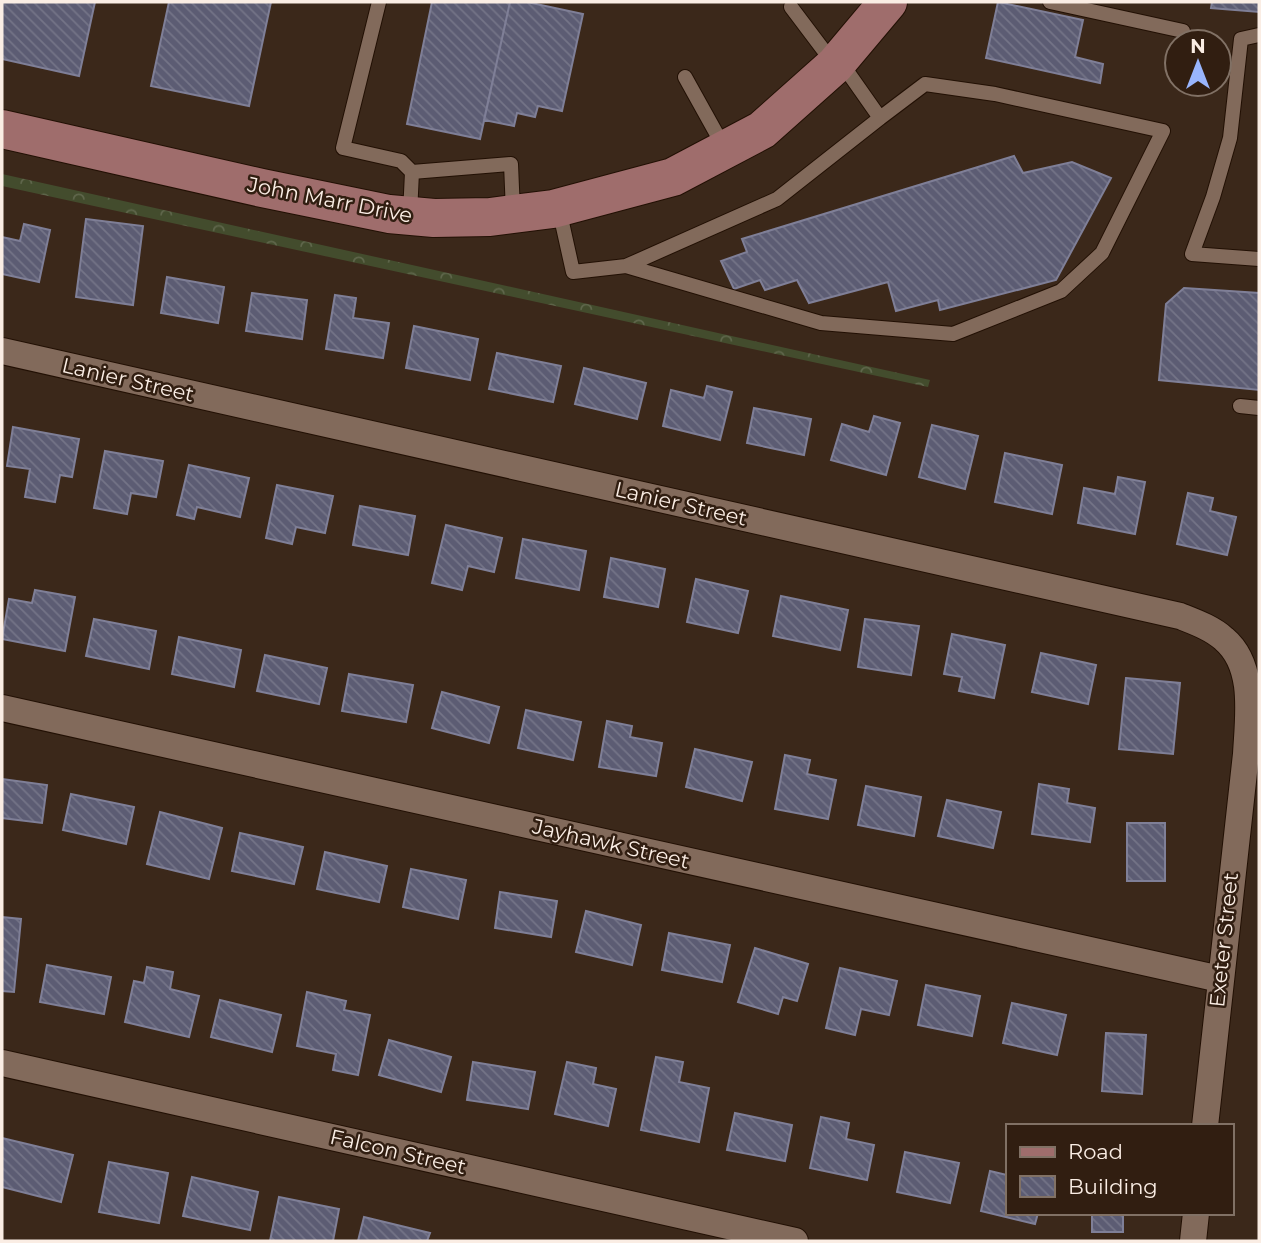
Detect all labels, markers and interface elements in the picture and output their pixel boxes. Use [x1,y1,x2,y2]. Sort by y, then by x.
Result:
north arrow [1163,28,1233,98]
text: N [1190,35,1206,58]
street label: John Marr Drive [245,171,415,228]
street label: Lanier Street [60,352,197,407]
street label: Lanier Street [613,476,750,531]
street label: Jayhawk Street [529,813,692,874]
street label: Exeter Street [1204,871,1243,1009]
street label: Falcon Street [328,1124,469,1179]
legend [1006,1124,1233,1215]
text: Road [1068,1139,1123,1164]
text: Building [1068,1174,1158,1199]

